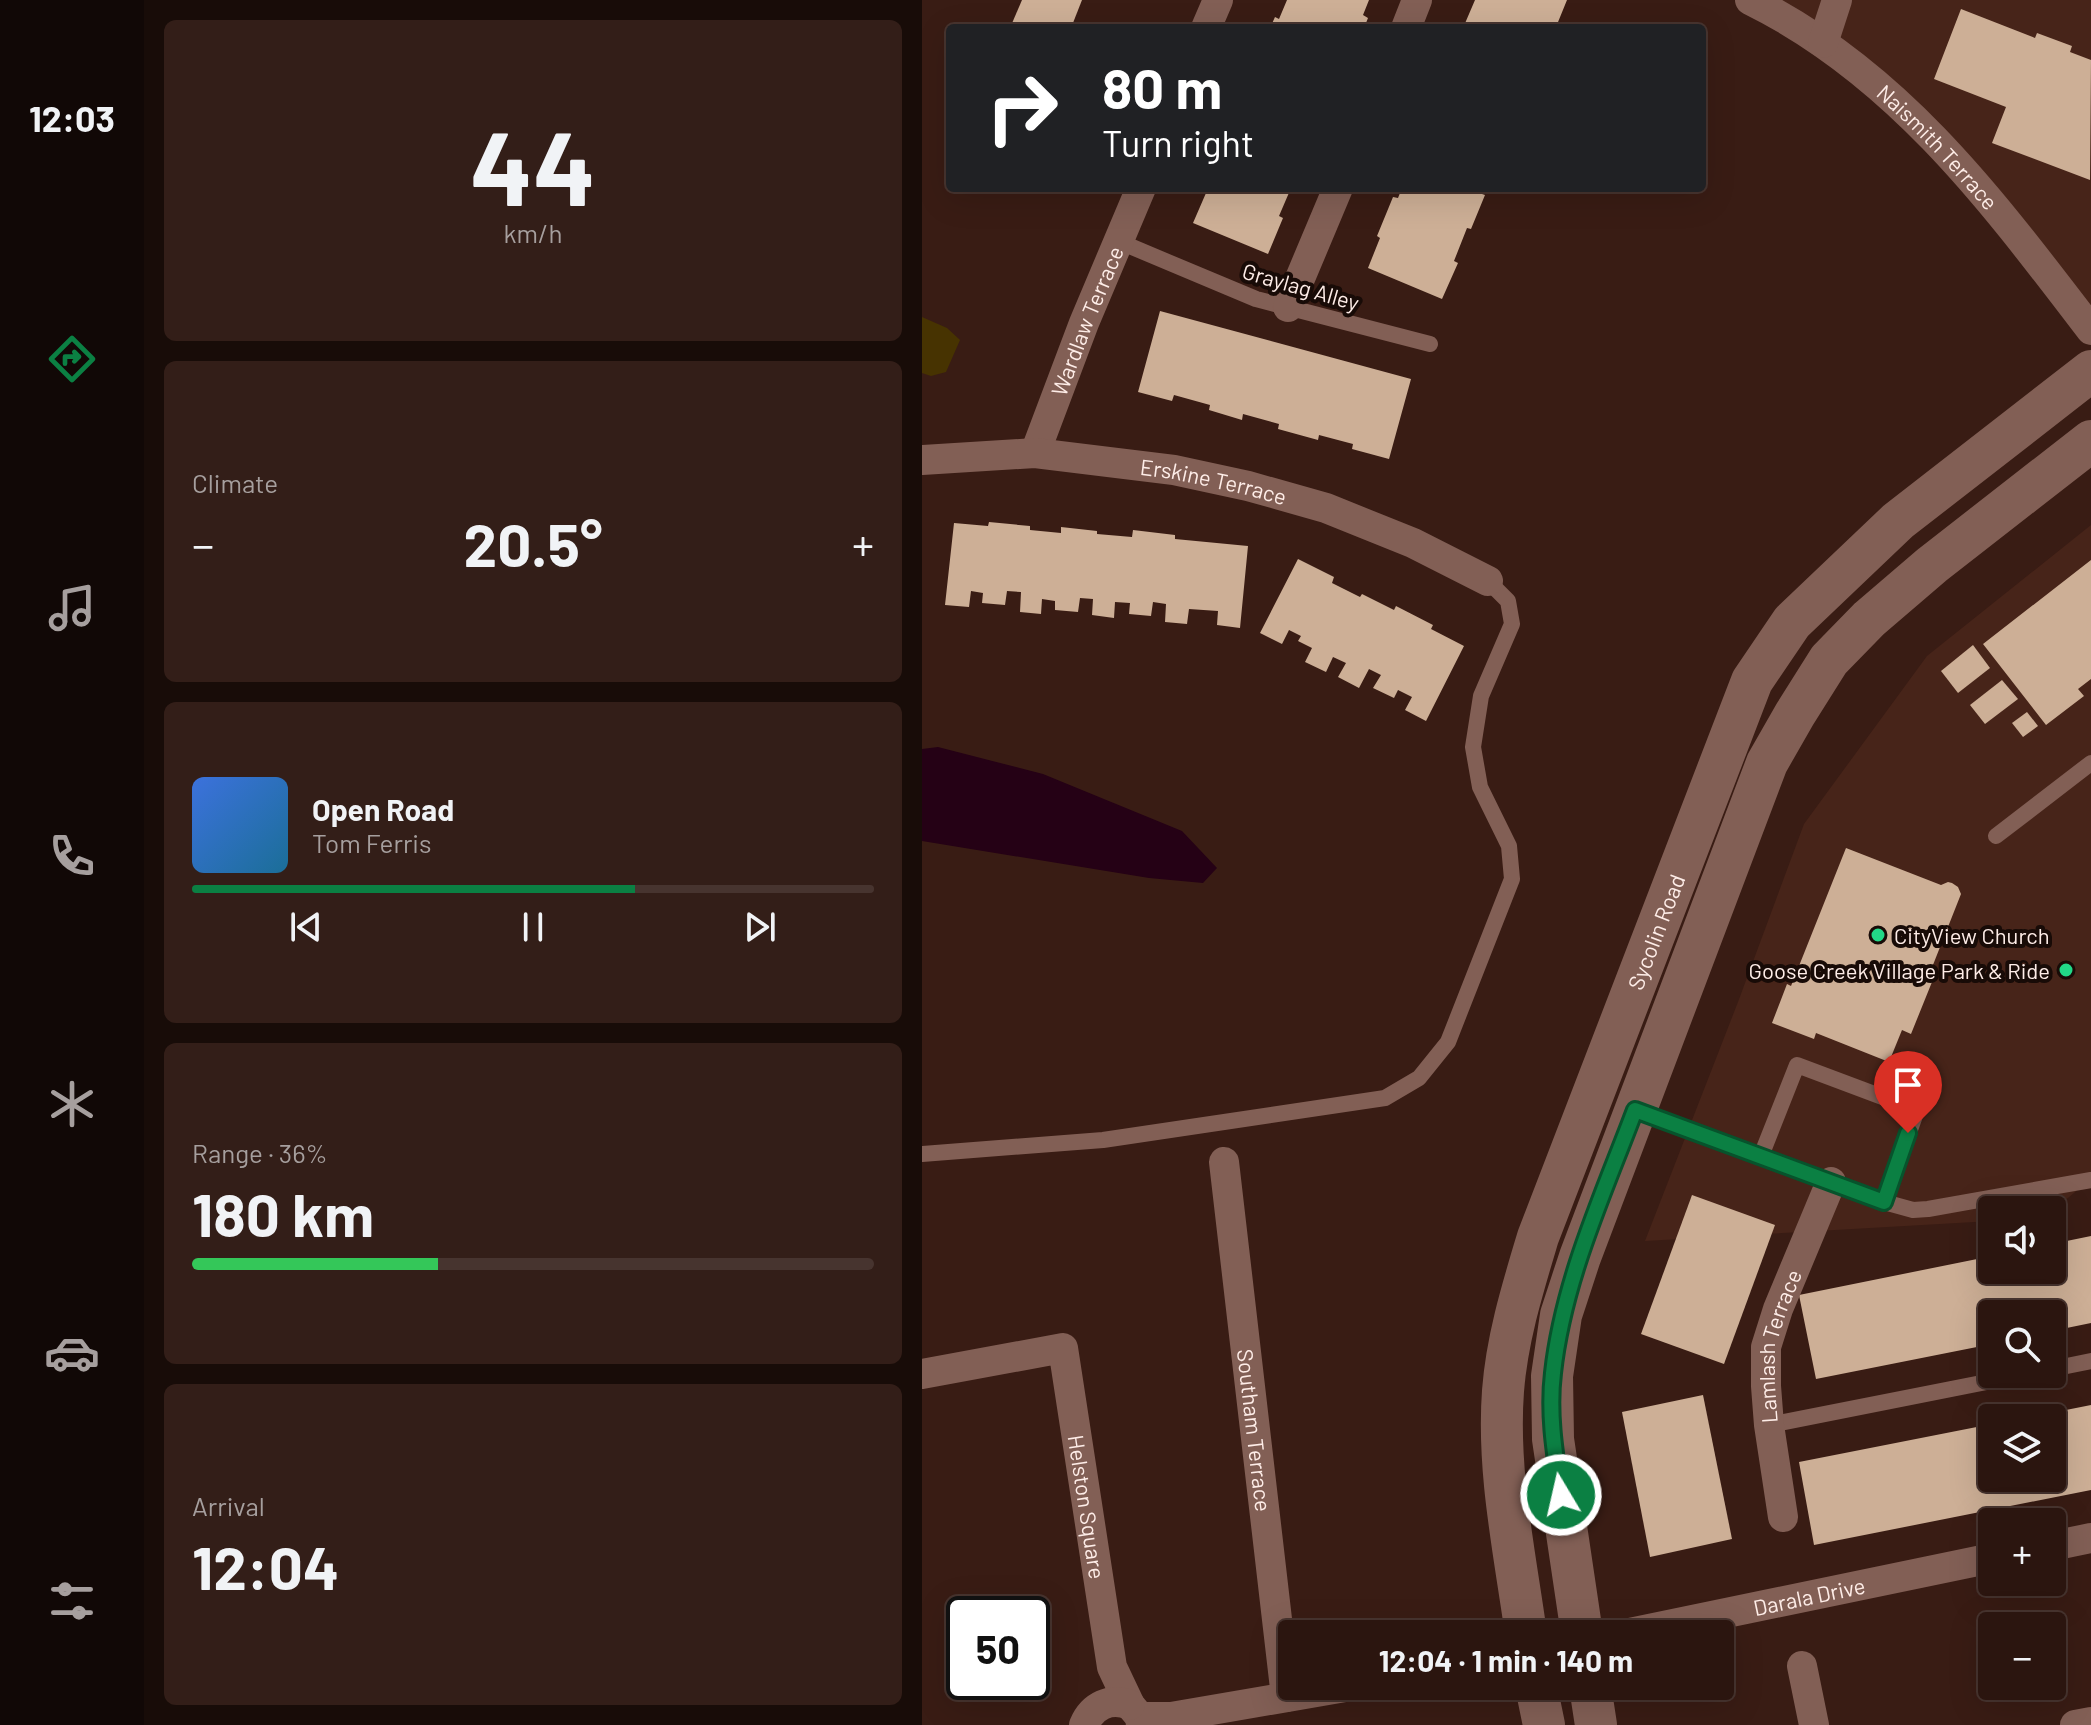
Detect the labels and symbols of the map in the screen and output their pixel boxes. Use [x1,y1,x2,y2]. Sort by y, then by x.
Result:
street label: Naismith Terrace [1872,78,2004,214]
street label: Wardlaw Terrace [1045,242,1128,399]
street label: Graylag Alley [1240,257,1362,315]
street label: Erskine Terrace [1139,453,1290,509]
street label: Sycolin Road [1622,870,1689,993]
place label: CityView Church [1894,922,2050,948]
marker: CityView Church [1869,926,1887,944]
place label: Goose Creek Village Park & Ride [1749,957,2050,983]
marker: Goose Creek Village Park & Ride [2057,961,2075,979]
pin [1874,1051,1942,1133]
street label: Lamlash Terrace [1753,1265,1806,1424]
street label: Southam Terrace [1233,1348,1277,1513]
street label: Helston Square [1063,1433,1111,1581]
position arrow [1519,1453,1603,1537]
street label: Darala Drive [1751,1572,1867,1620]
speed limit sign: 50 [946,1596,1050,1700]

